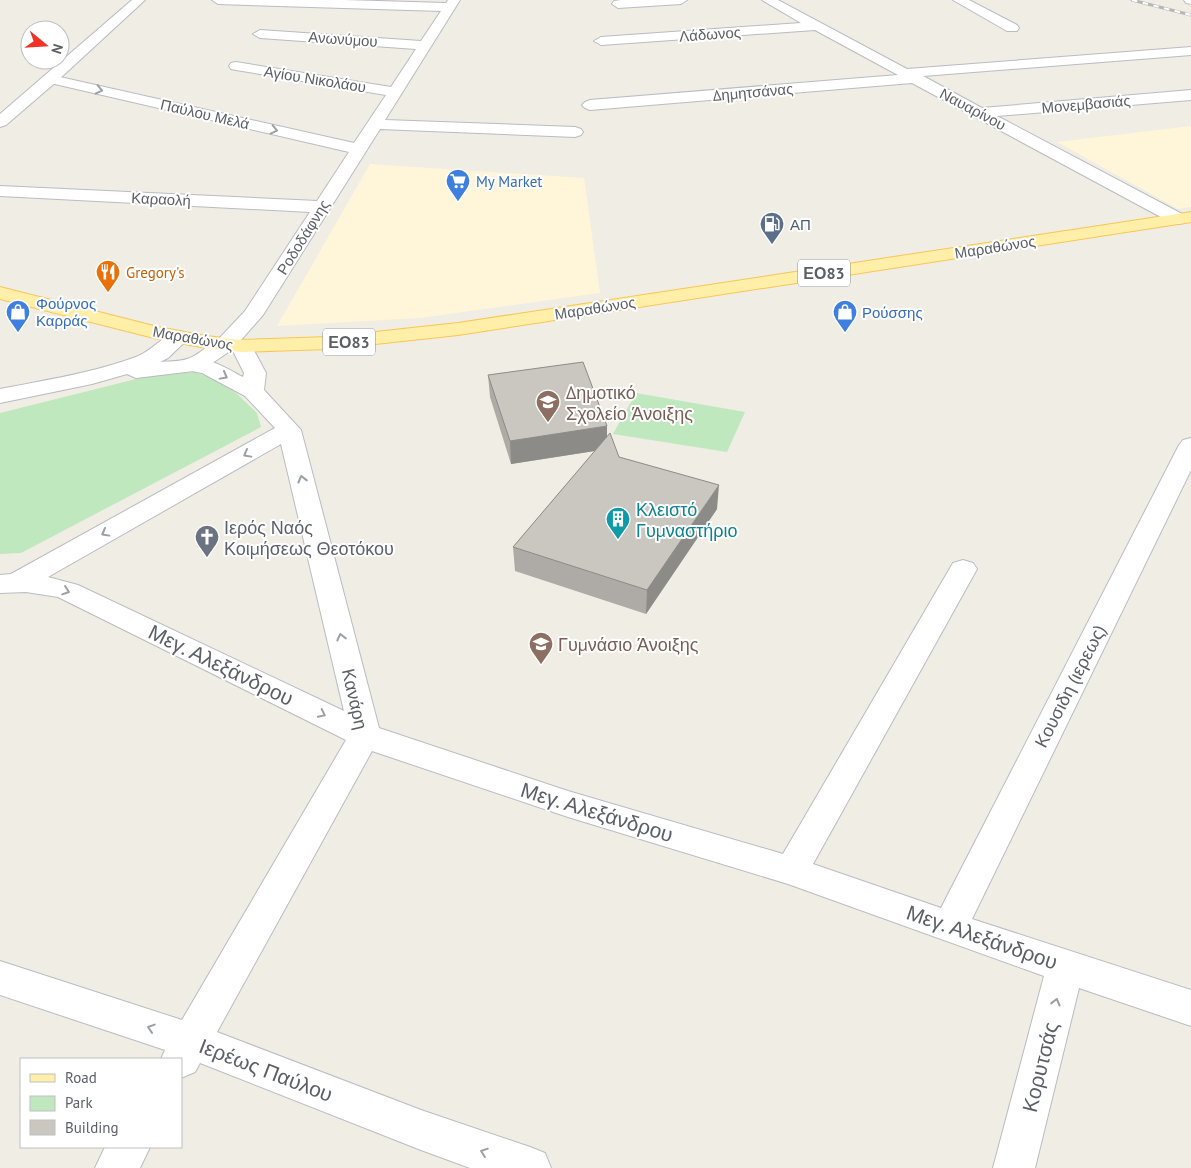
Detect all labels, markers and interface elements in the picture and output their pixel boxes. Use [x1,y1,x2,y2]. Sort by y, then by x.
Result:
north arrow [20,20,70,70]
street label: Λάδωνος [678,22,742,46]
street label: Ανωνύμου [308,27,378,51]
text: N [47,42,67,56]
street label: Αγίου Νικολάου [263,62,367,96]
street label: Δημητσάνας [712,79,794,105]
one-way arrow [94,84,103,95]
street label: Ναυαρίνου [937,84,1009,134]
street label: Μονεμβασιάς [1041,91,1131,117]
street label: Παύλου Μελά [159,95,252,134]
one-way arrow [270,124,279,135]
supermarket icon: My Market [445,168,471,202]
place label: My Market [476,172,542,191]
street label: Καραολή [131,188,191,210]
street label: Ροδοδάφνης [272,196,334,278]
fuel station icon: ΑΠ [759,211,785,245]
place label: ΑΠ [790,215,811,234]
street label: Μαραθώνος [953,231,1037,263]
restaurant icon: Gregory's [95,259,121,293]
road number: ΕΟ83 [798,260,850,286]
place label: Gregory's [126,263,185,282]
street label: Μαραθώνος [553,292,637,324]
place label: Φούρνος Καρράς [36,294,96,330]
shop icon: Φούρνος Καρράς [5,299,31,333]
shop icon: Ρούσσης [832,299,858,333]
place label: Ρούσσης [862,303,923,322]
street label: Μαραθώνος [151,322,235,354]
road number: ΕΟ83 [323,328,375,356]
one-way arrow [219,369,228,379]
place label: Δημοτικό Σχολείο Άνοιξης [566,381,693,425]
school or university icon: Δημοτικό Σχολείο Άνοιξης [535,389,561,423]
one-way arrow [243,447,252,457]
one-way arrow [297,475,307,483]
place label: Κλειστό Γυμναστήριο [636,498,738,542]
building icon: Κλειστό Γυμναστήριο [605,506,631,540]
place label: Ιερός Ναός Κοιμήσεως Θεοτόκου [224,516,394,560]
church icon: Ιερός Ναός Κοιμήσεως Θεοτόκου [194,524,220,558]
one-way arrow [102,527,111,537]
one-way arrow [61,585,69,595]
street label: Μεγ. Αλεξάνδρου [144,618,298,712]
street label: Κουσιδη (ιερεως) [1029,621,1111,751]
school or university icon: Γυμνάσιο Άνοιξης [528,631,554,665]
one-way arrow [336,633,346,641]
place label: Γυμνάσιο Άνοιξης [558,633,699,656]
street label: Κανάρη [337,666,373,732]
one-way arrow [317,708,326,718]
street label: Μεγ. Αλεξάνδρου [518,776,676,848]
street label: Μεγ. Αλεξάνδρου [903,899,1061,975]
one-way arrow [1050,998,1061,1006]
street label: Κορυτσάς [1016,1019,1064,1115]
one-way arrow [148,1024,156,1034]
street label: Ιερέως Παύλου [195,1032,337,1108]
legend [20,1058,182,1148]
text: Road [65,1068,97,1087]
text: Park [65,1093,93,1112]
text: Building [65,1118,119,1137]
one-way arrow [480,1148,489,1158]

